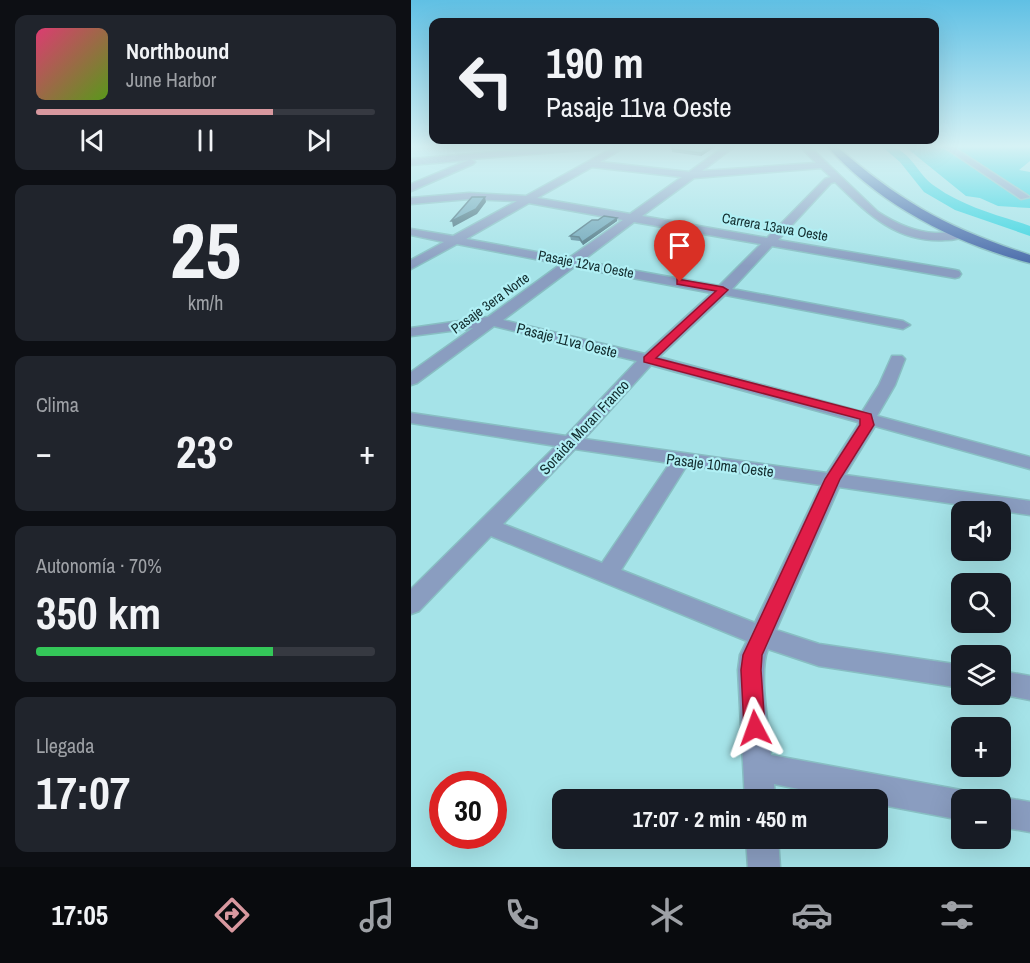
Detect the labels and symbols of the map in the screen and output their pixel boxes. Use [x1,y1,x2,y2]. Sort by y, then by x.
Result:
street label: Carrera 13ava Oeste [721,209,829,245]
pin [654,220,705,282]
street label: Pasaje 12va Oeste [537,246,635,282]
street label: Pasaje 3era Norte [447,269,533,337]
street label: Pasaje 11va Oeste [514,317,620,363]
street label: Soraida Moran Franco [534,375,634,479]
street label: Pasaje 10ma Oeste [665,448,775,482]
position arrow [723,696,787,760]
speed limit sign: 30 [429,771,507,849]

